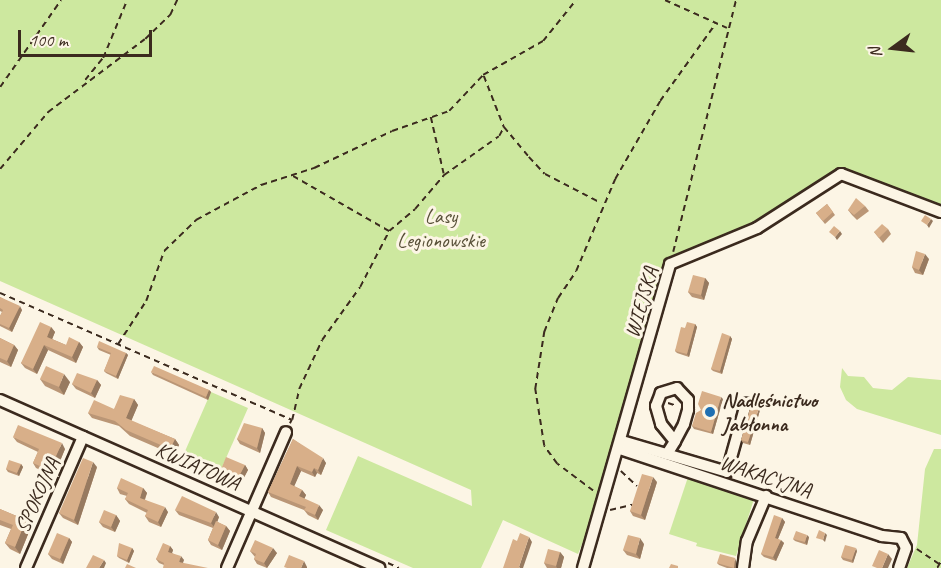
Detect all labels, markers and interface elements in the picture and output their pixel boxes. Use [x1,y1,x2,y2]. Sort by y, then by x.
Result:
scale bar [21,18,154,56]
north arrow [863,18,923,78]
text: 100 m [29,29,68,51]
text: N [865,45,887,60]
park label: Lasy Legionowskie [397,203,485,253]
street label: WIEJSKA [619,264,663,340]
place label: Nadleśnictwo Jabłonna [722,387,817,437]
marker: Nadleśnictwo Jabłonna [703,405,717,419]
street label: KWIATOWA [152,436,244,496]
street label: WAKACYJNA [717,449,815,503]
street label: SPOKOJNA [9,454,65,536]

